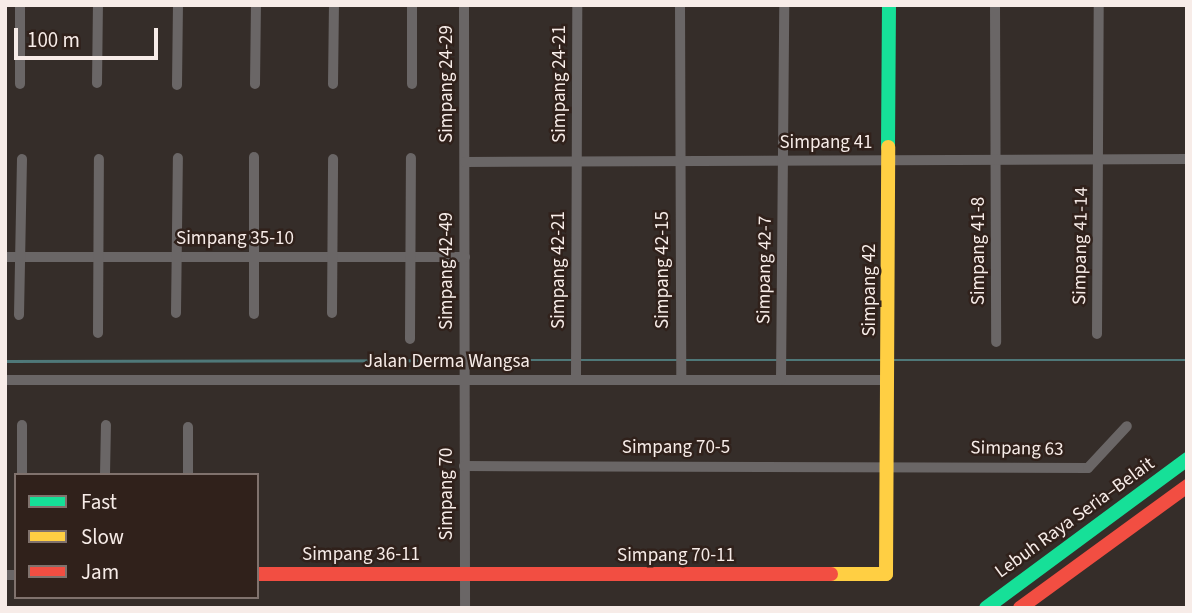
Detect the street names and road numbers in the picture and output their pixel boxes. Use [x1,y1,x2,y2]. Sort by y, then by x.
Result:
street label: Simpang 24-29 [436,25,458,143]
street label: Simpang 24-21 [549,25,571,143]
street label: Simpang 41 [779,132,873,154]
street label: Simpang 41-14 [1069,187,1093,305]
street label: Simpang 41-8 [968,197,990,305]
street label: Simpang 42-21 [548,211,570,329]
street label: Simpang 42-15 [652,211,674,329]
street label: Simpang 42-49 [436,212,458,330]
street label: Simpang 42-7 [753,216,777,324]
street label: Simpang 35-10 [176,228,294,250]
street label: Simpang 42 [859,243,881,337]
street label: Jalan Derma Wangsa [364,351,530,373]
street label: Simpang 70-5 [622,437,730,459]
street label: Simpang 63 [970,437,1064,461]
street label: Simpang 70 [436,447,458,541]
street label: Lebuh Raya Seria–Belait [991,453,1159,583]
street label: Simpang 36-11 [302,544,420,566]
street label: Simpang 70-11 [617,545,735,567]

